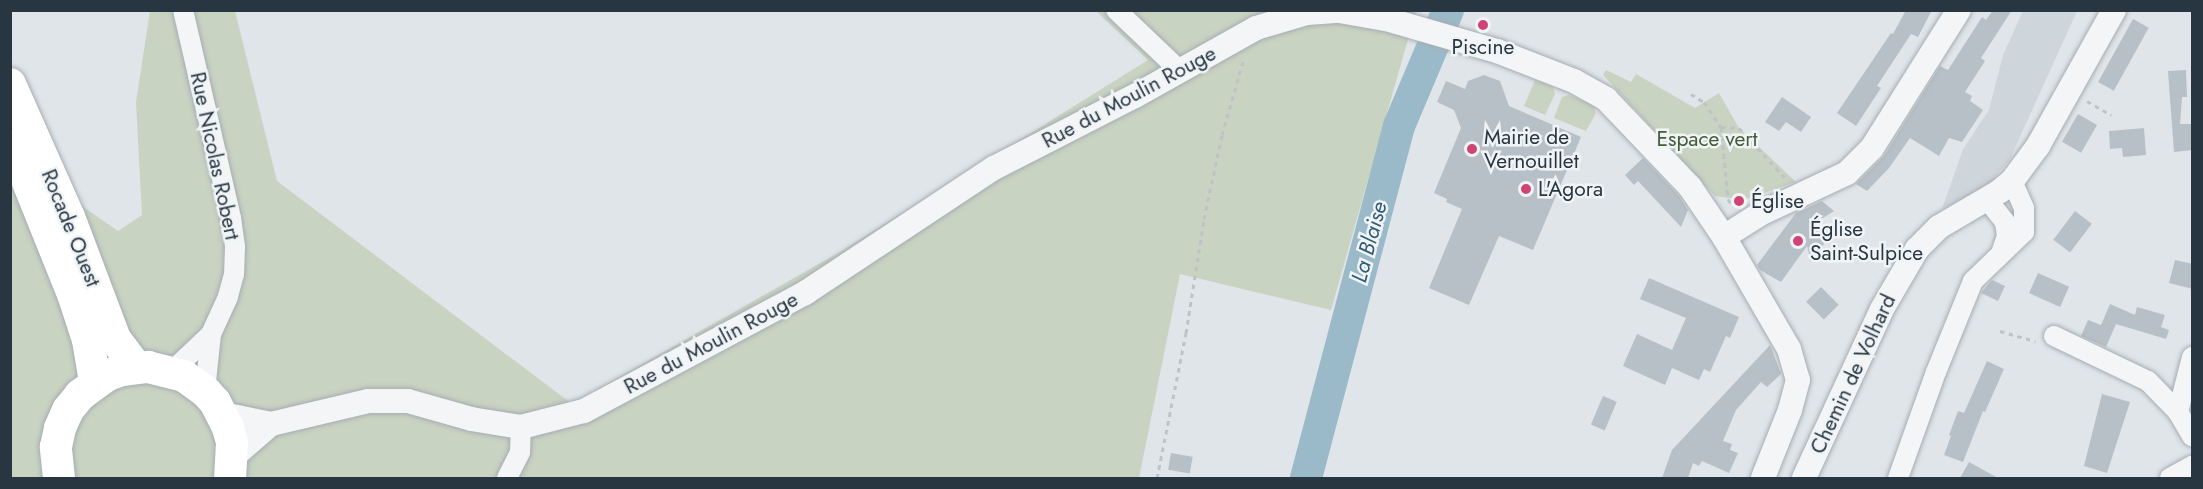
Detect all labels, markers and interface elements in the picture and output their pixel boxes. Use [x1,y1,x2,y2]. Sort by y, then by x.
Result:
marker: Piscine [1476,18,1490,32]
place label: Piscine [1452,34,1514,60]
street label: Rue du Moulin Rouge [1038,40,1220,154]
street label: Rue Nicolas Robert [185,70,245,242]
place label: Mairie de Vernouillet [1484,124,1579,174]
park label: Espace vert [1656,126,1758,152]
marker: Mairie de Vernouillet [1465,142,1479,156]
street label: Rocade Ouest [36,166,106,290]
place label: L'Agora [1538,176,1603,202]
marker: L'Agora [1519,182,1533,196]
place label: Église [1751,188,1804,214]
marker: Église [1732,194,1746,208]
water label: La Blaise [1346,199,1392,285]
place label: Église Saint-Sulpice [1810,216,1923,266]
marker: Église Saint-Sulpice [1791,234,1805,248]
street label: Rue du Moulin Rouge [620,286,802,400]
street label: Chemin de Volhard [1805,290,1901,458]

